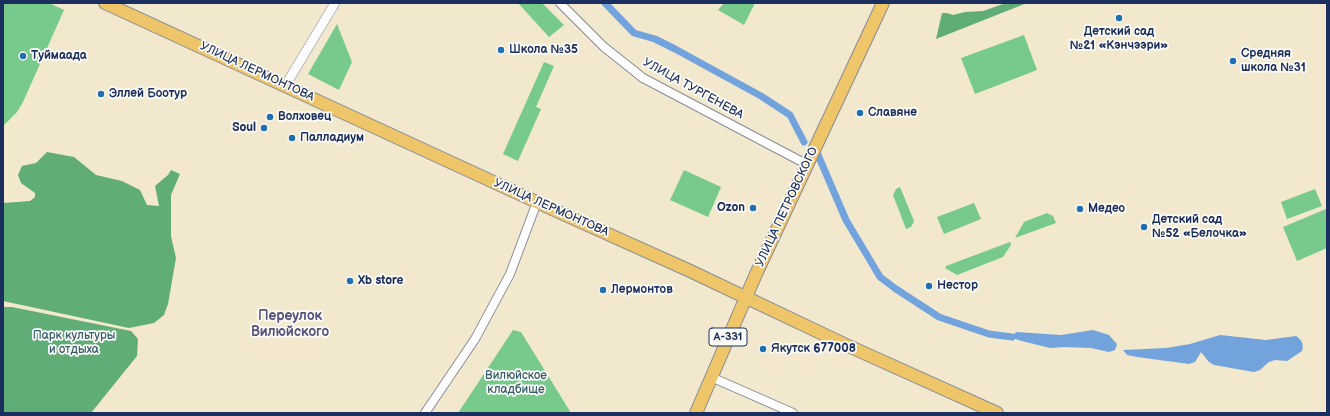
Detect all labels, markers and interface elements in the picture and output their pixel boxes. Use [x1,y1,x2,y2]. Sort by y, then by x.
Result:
marker: Детский сад №21 «Кэнчээри» [1114,13,1124,23]
place label: Детский сад №21 «Кэнчээри» [1070,25,1168,53]
street label: УЛИЦА ЛЕРМОНТОВА [198,39,316,105]
place label: Школа №35 [509,43,578,57]
marker: Школа №35 [496,45,506,55]
place label: Средняя школа №31 [1241,47,1306,75]
place label: Туймаада [31,49,87,63]
marker: Туймаада [18,51,28,61]
street label: УЛИЦА ТУРГЕНЕВА [640,55,746,123]
marker: Средняя школа №31 [1228,56,1238,66]
place label: Эллей Боотур [109,87,187,101]
marker: Эллей Боотур [96,89,106,99]
place label: Славяне [868,106,917,120]
marker: Славяне [855,108,865,118]
place label: Волховец [278,110,331,124]
marker: Волховец [265,112,275,122]
place label: Soul [232,121,256,135]
marker: Soul [259,123,269,133]
place label: Палладиум [300,131,364,145]
marker: Палладиум [287,133,297,143]
street label: УЛИЦА ПЕТРОВСКОГО [753,145,821,269]
street label: УЛИЦА ЛЕРМОНТОВА [491,176,611,240]
place label: Ozon [717,201,745,215]
place label: Медео [1088,202,1125,216]
marker: Ozon [748,203,758,213]
marker: Медео [1075,204,1085,214]
place label: Детский сад №52 «Белочка» [1152,213,1247,241]
marker: Детский сад №52 «Белочка» [1139,222,1149,232]
place label: Xb store [358,274,403,288]
marker: Xb store [345,276,355,286]
place label: Нестор [937,279,978,293]
marker: Нестор [924,281,934,291]
place label: Лермонтов [611,283,673,297]
marker: Лермонтов [598,285,608,295]
district label: Переулок Вилюйского [251,308,329,340]
road number: А-331 [709,328,747,346]
park label: Парк культуры и отдыха [33,329,115,357]
place label: Якутск 677008 [771,342,856,356]
marker: Якутск 677008 [758,344,768,354]
park label: Вилюйское кладбище [485,369,547,397]

